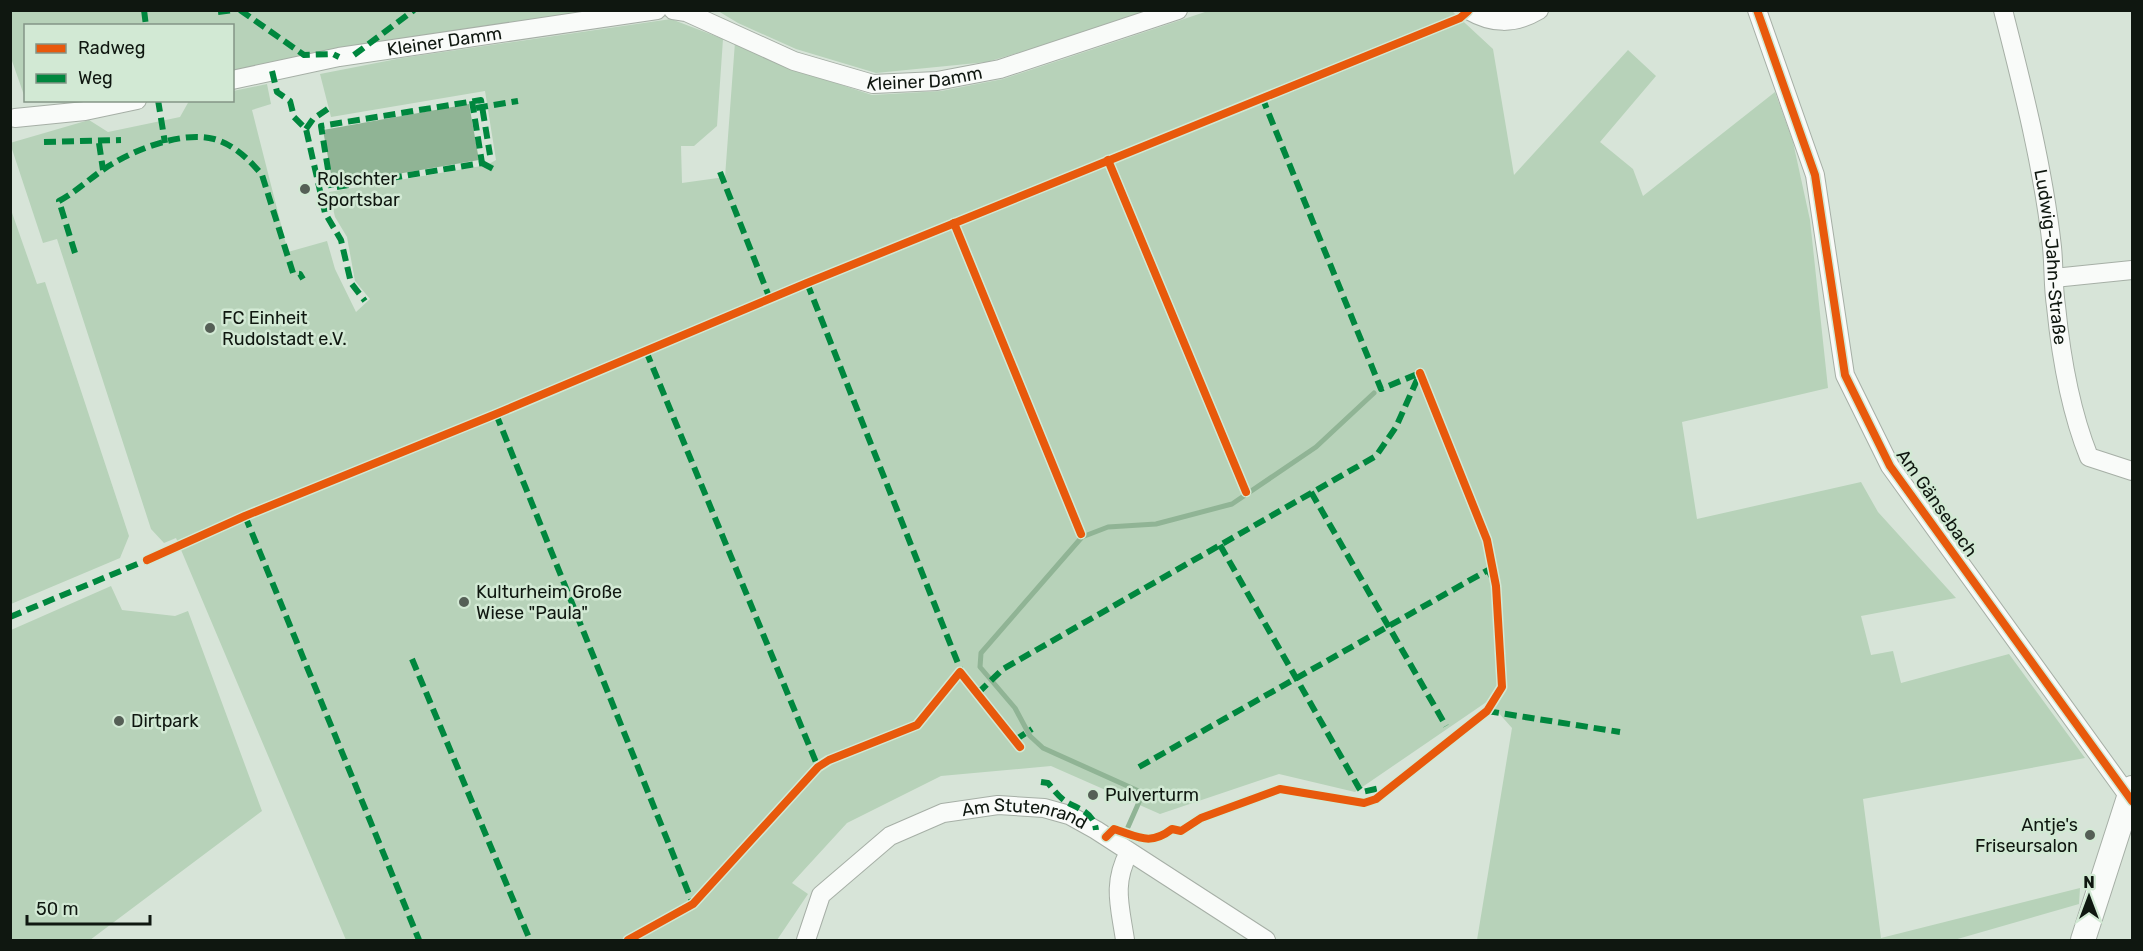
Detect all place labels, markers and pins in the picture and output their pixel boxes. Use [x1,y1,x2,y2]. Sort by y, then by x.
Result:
place label: Rolschter Sportsbar [317,168,400,211]
marker: Rolschter Sportsbar [298,182,312,196]
place label: FC Einheit Rudolstadt e.V. [222,307,347,350]
marker: FC Einheit Rudolstadt e.V. [203,321,217,335]
place label: Kulturheim Große Wiese "Paula" [476,581,622,624]
marker: Kulturheim Große Wiese "Paula" [457,595,471,609]
place label: Dirtpark [131,710,199,732]
marker: Dirtpark [112,714,126,728]
place label: Pulverturm [1105,784,1199,806]
marker: Pulverturm [1086,788,1100,802]
place label: Antje's Friseursalon [1975,814,2078,857]
marker: Antje's Friseursalon [2083,828,2097,842]

